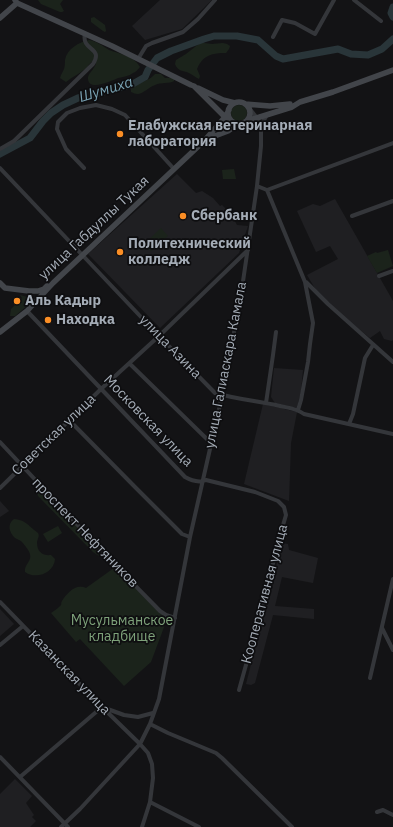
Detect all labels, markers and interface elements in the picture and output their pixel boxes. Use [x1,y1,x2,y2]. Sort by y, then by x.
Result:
water label: Шумиха [77,73,135,107]
place label: Елабужская ветеринарная лаборатория [128,118,312,150]
marker: Елабужская ветеринарная лаборатория [115,129,125,139]
street label: улица Габдуллы Тукая [35,173,153,283]
place label: Сбербанк [191,208,257,224]
marker: Сбербанк [178,211,188,221]
place label: Политехнический колледж [128,236,251,268]
marker: Политехнический колледж [115,247,125,257]
street label: улица Галиаскара Камала [202,280,250,450]
place label: Аль Кадыр [25,293,101,309]
marker: Аль Кадыр [12,296,22,306]
place label: Находка [56,312,115,328]
street label: улица Азина [135,312,205,382]
marker: Находка [43,315,53,325]
street label: Московская улица [100,372,196,470]
street label: Советская улица [9,391,99,479]
street label: проспект Нефтяников [28,475,142,591]
street label: Кооперативная улица [238,522,292,666]
park label: Мусульманское кладбище [71,613,173,646]
street label: Казанская улица [24,627,114,719]

